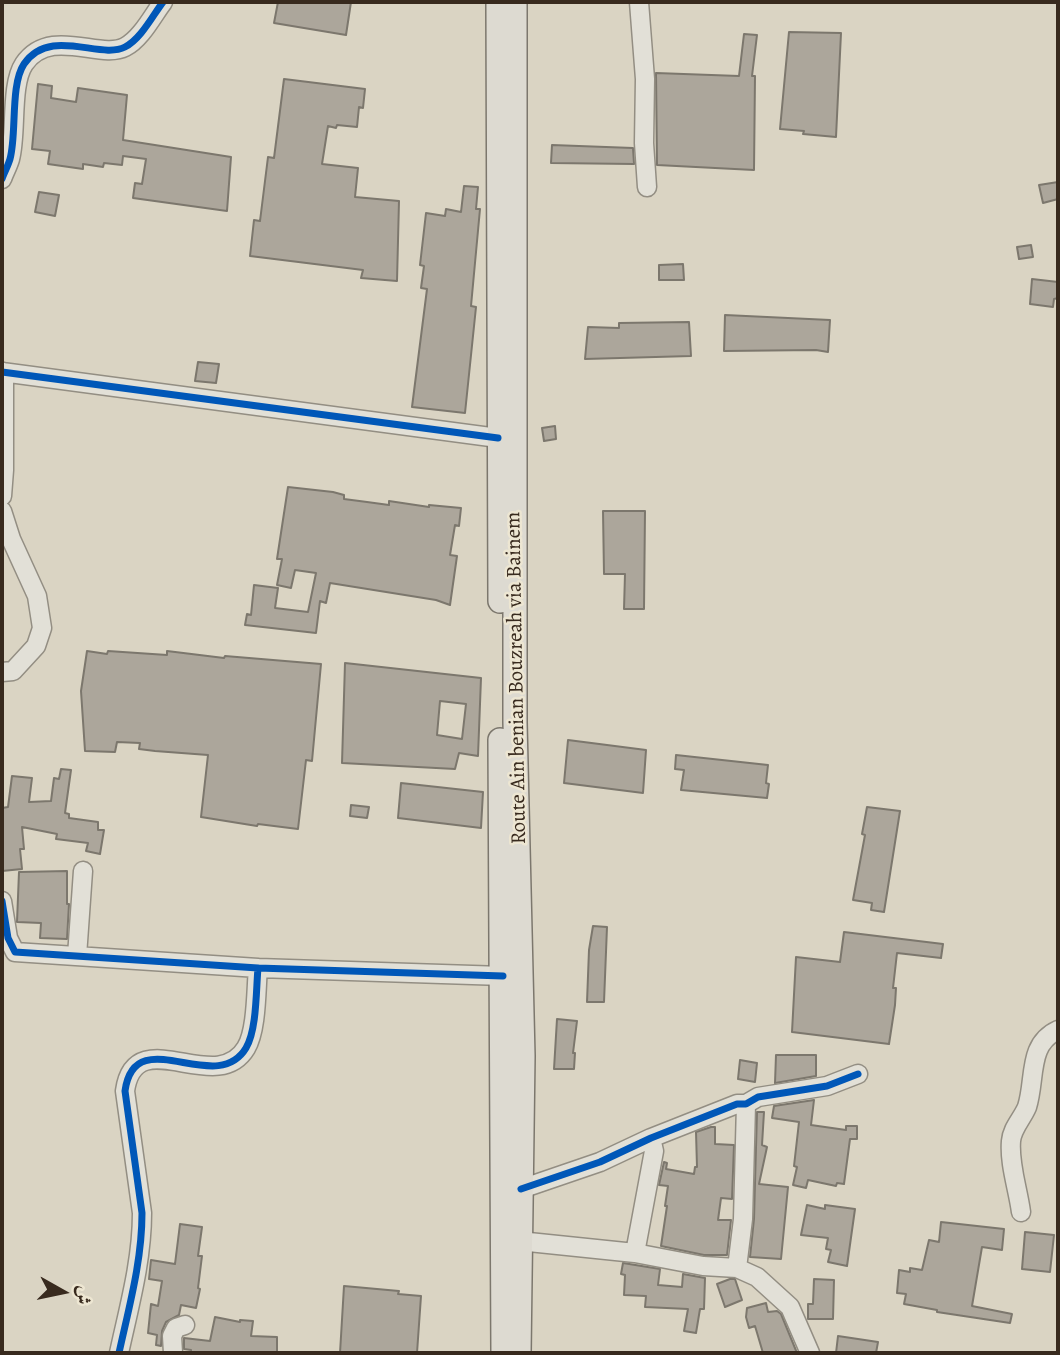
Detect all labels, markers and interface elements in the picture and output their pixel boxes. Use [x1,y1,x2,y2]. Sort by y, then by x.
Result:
street label: Route Ain benian Bouzreah via Bainem [501,511,533,845]
north arrow [28,1257,98,1327]
text: ش [69,1284,98,1307]

